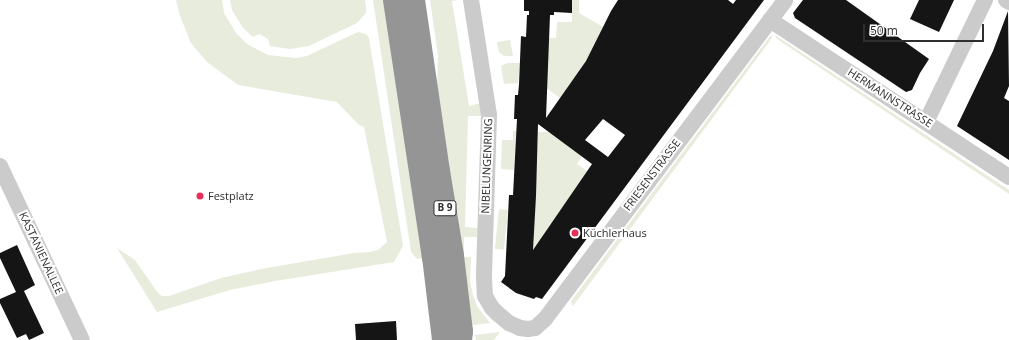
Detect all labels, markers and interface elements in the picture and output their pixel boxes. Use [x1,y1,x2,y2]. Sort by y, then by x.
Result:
scale bar [865,16,986,42]
text: 50 m [870,22,898,39]
street label: HERMANNSTRASSE [845,66,935,130]
street label: NIBELUNGENRING [479,118,495,214]
street label: FRIESENSTRASSE [621,137,683,213]
place label: Festplatz [208,189,254,203]
marker: Festplatz [195,191,205,201]
road number: B 9 [433,200,457,216]
street label: KASTANIENALLEE [16,210,66,296]
place label: Küchlerhaus [583,226,647,240]
marker: Küchlerhaus [570,228,580,238]

